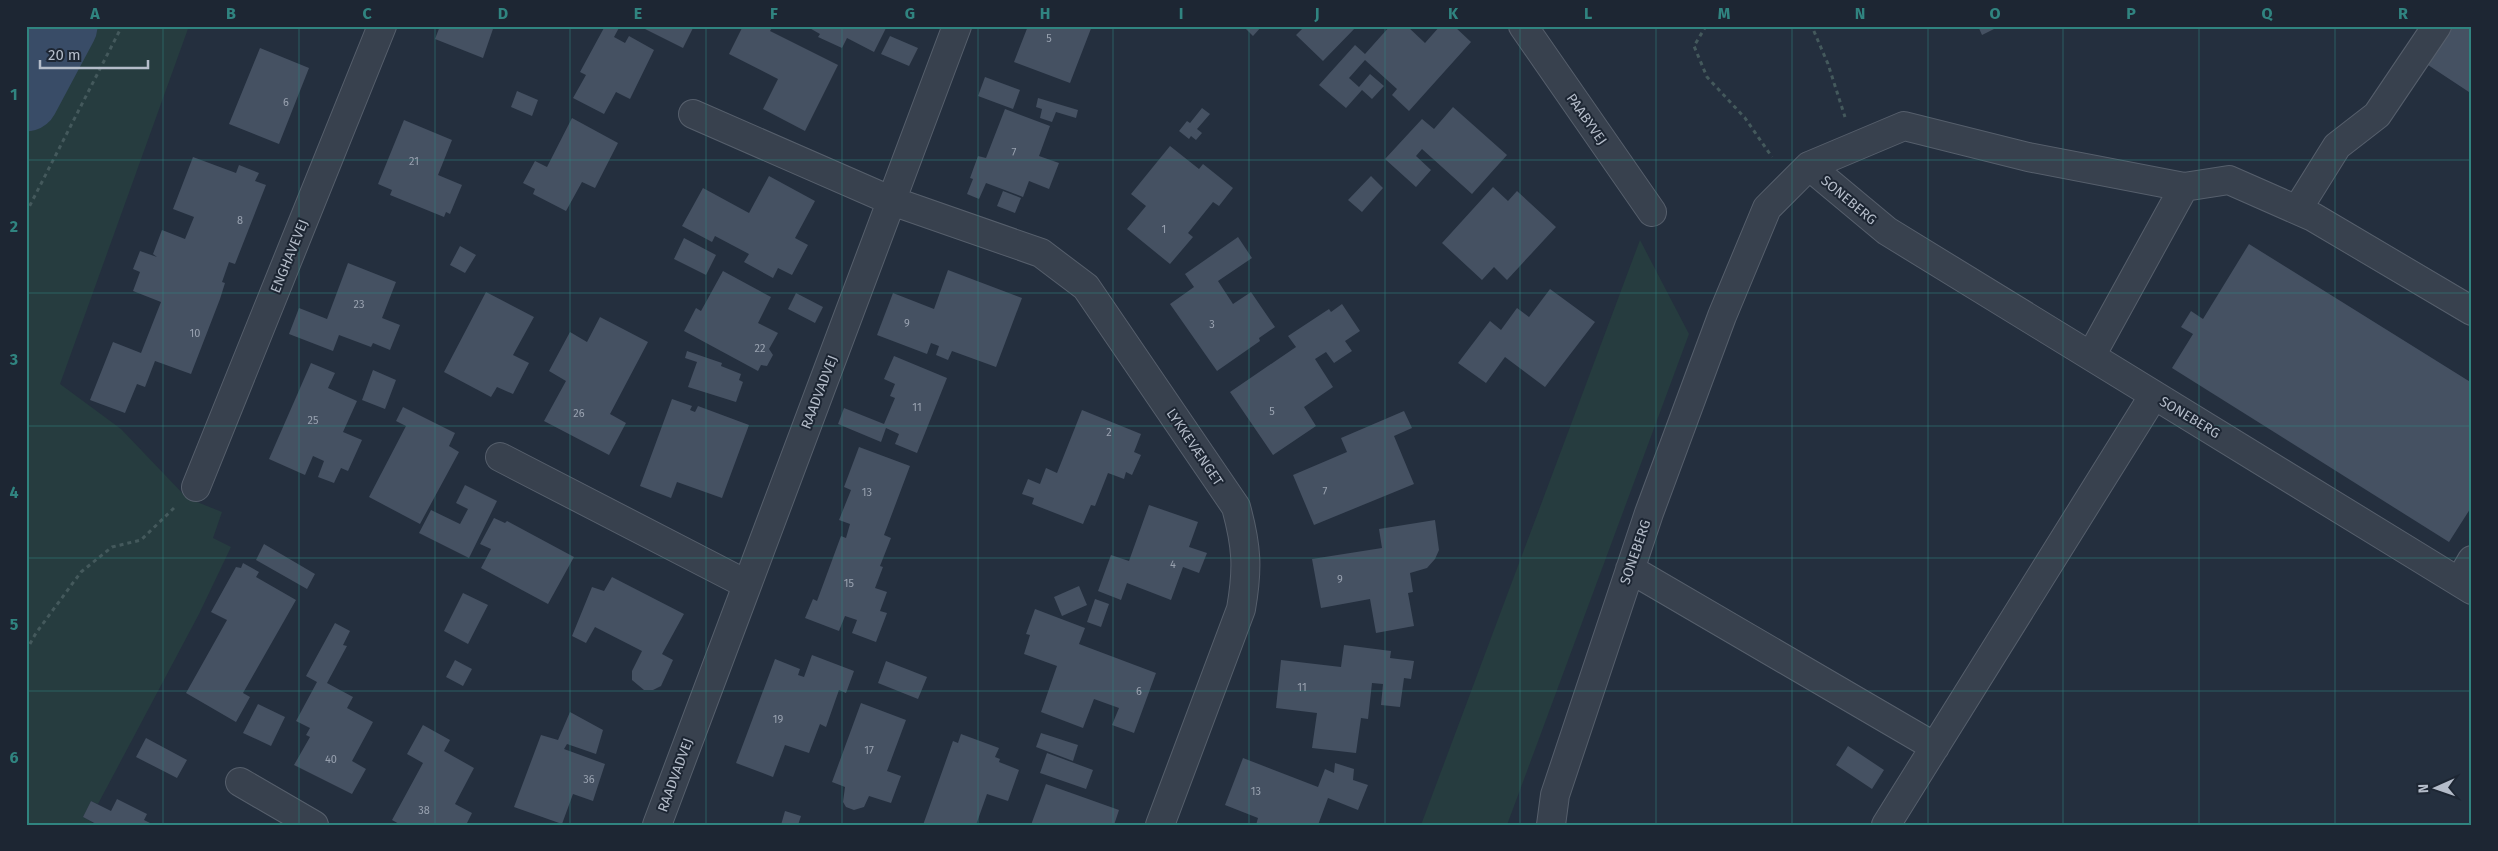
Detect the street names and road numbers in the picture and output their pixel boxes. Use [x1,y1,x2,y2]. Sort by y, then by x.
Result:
street label: PAABYVEJ [1563,90,1610,148]
street label: SONEBERG [1817,172,1880,229]
street label: ENGHAVEVEJ [267,217,312,296]
street label: RAADVADVEJ [798,353,841,431]
street label: SONEBERG [2156,393,2223,442]
street label: LYKKEVÆNGET [1163,405,1227,490]
street label: SONEBERG [1616,517,1655,587]
street label: RAADVADVEJ [654,736,697,814]

